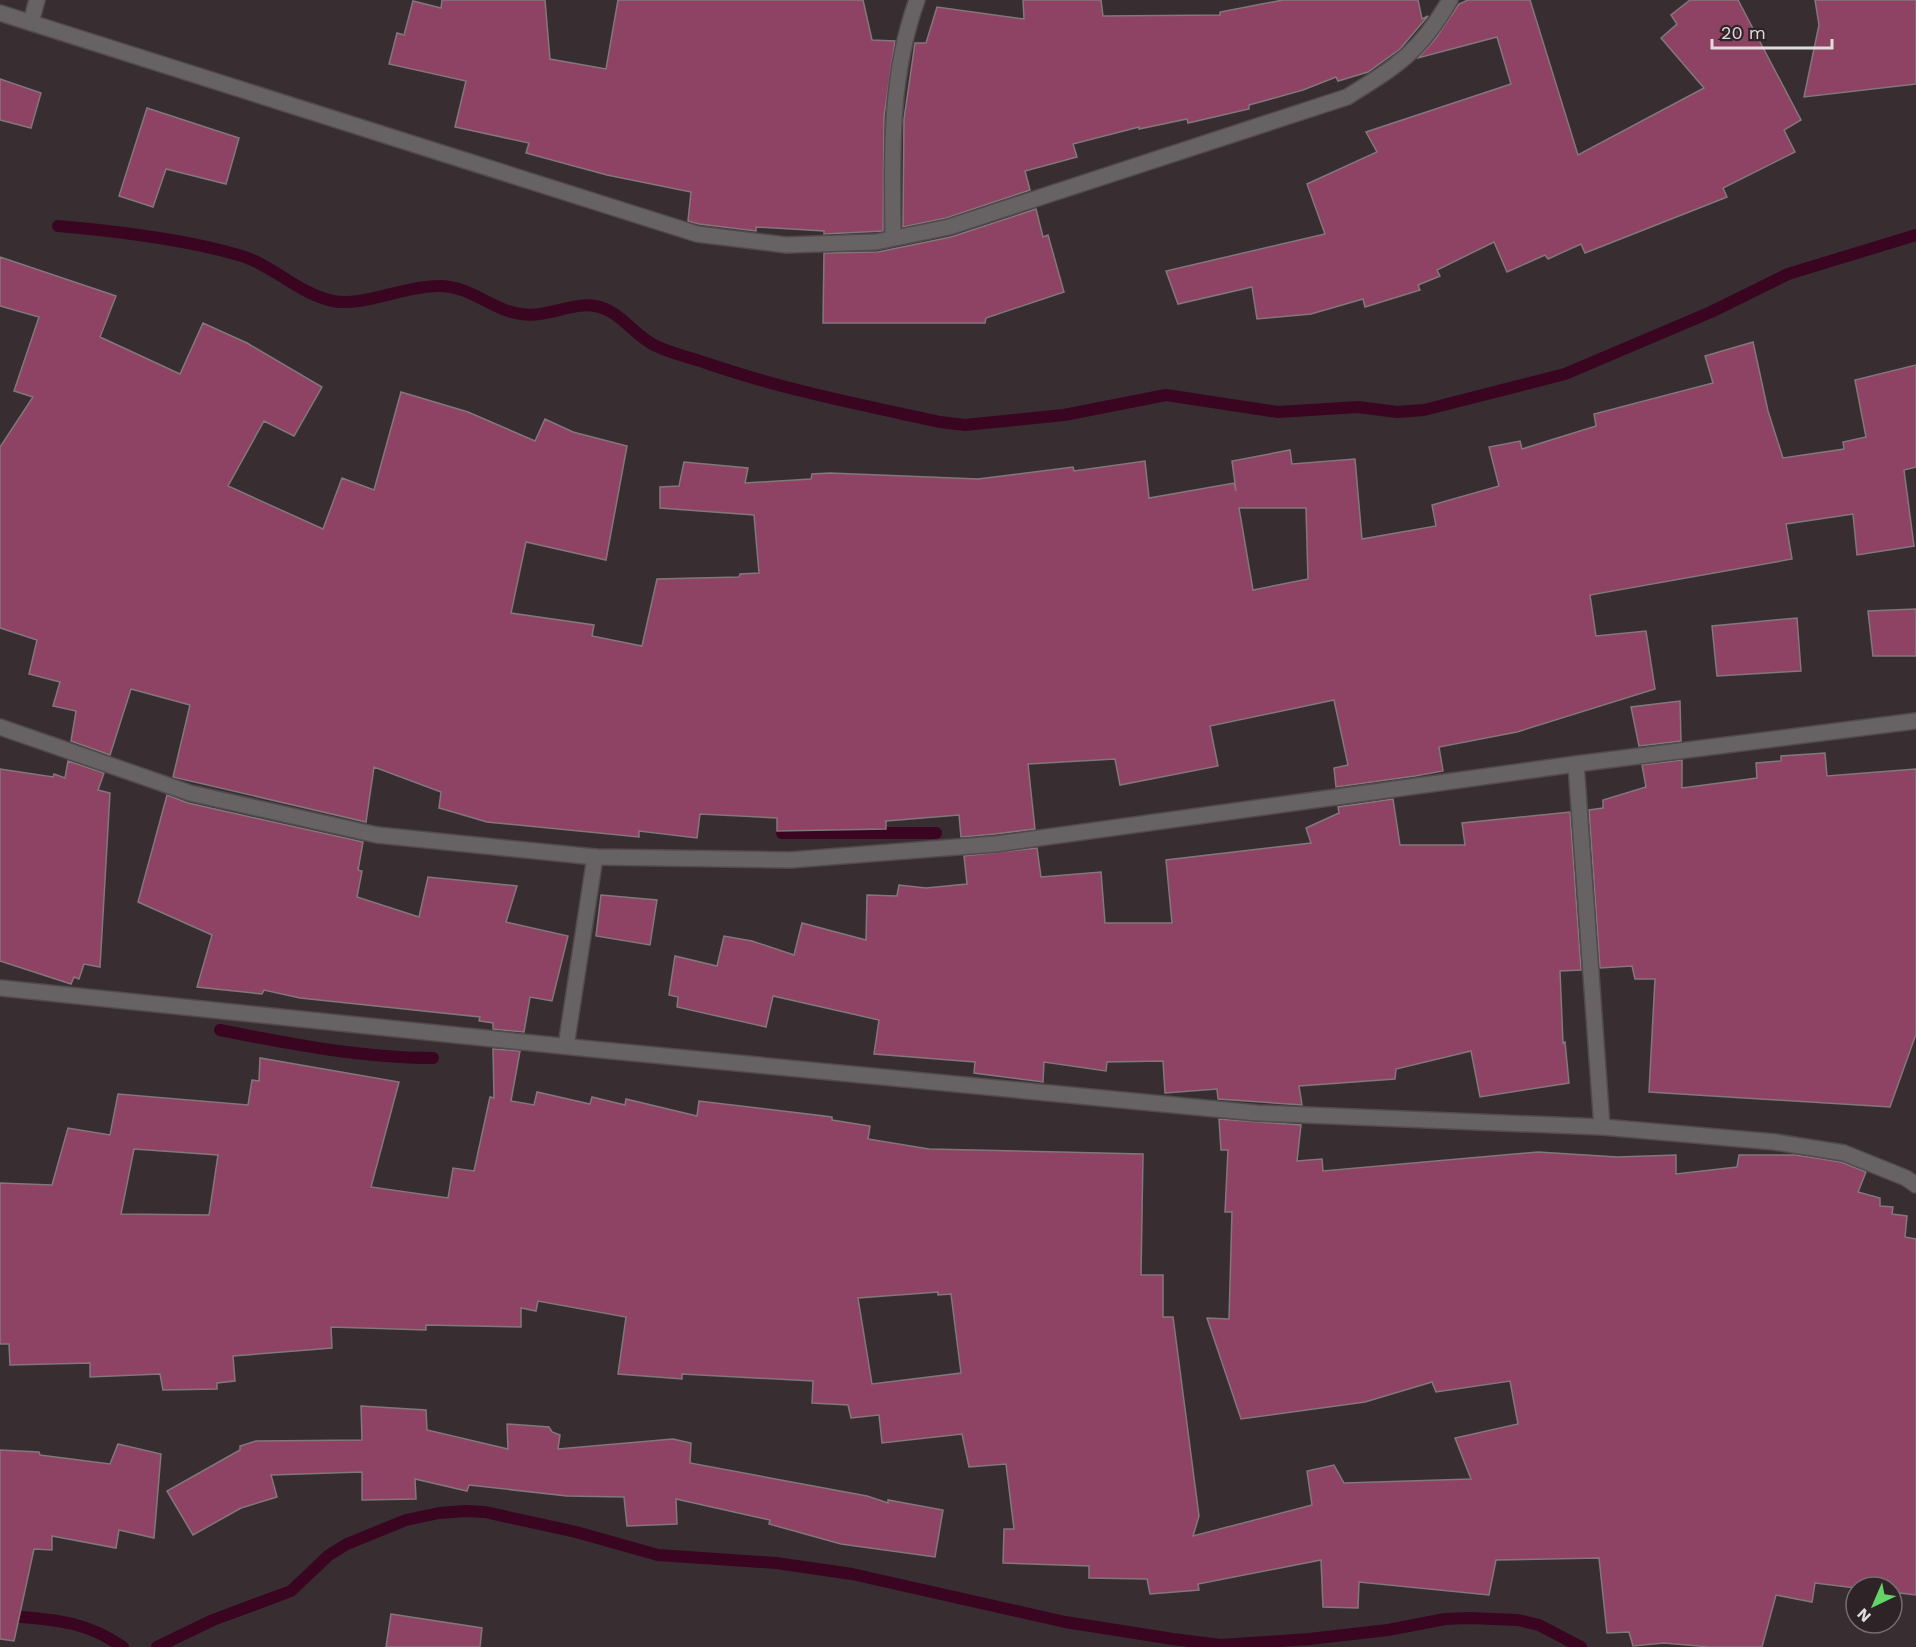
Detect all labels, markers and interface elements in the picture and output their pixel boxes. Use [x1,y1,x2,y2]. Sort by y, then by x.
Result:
scale bar [1712,12,1832,50]
text: 20 m [1721,22,1766,43]
north arrow [1844,1575,1904,1635]
text: N [1853,1604,1875,1626]

